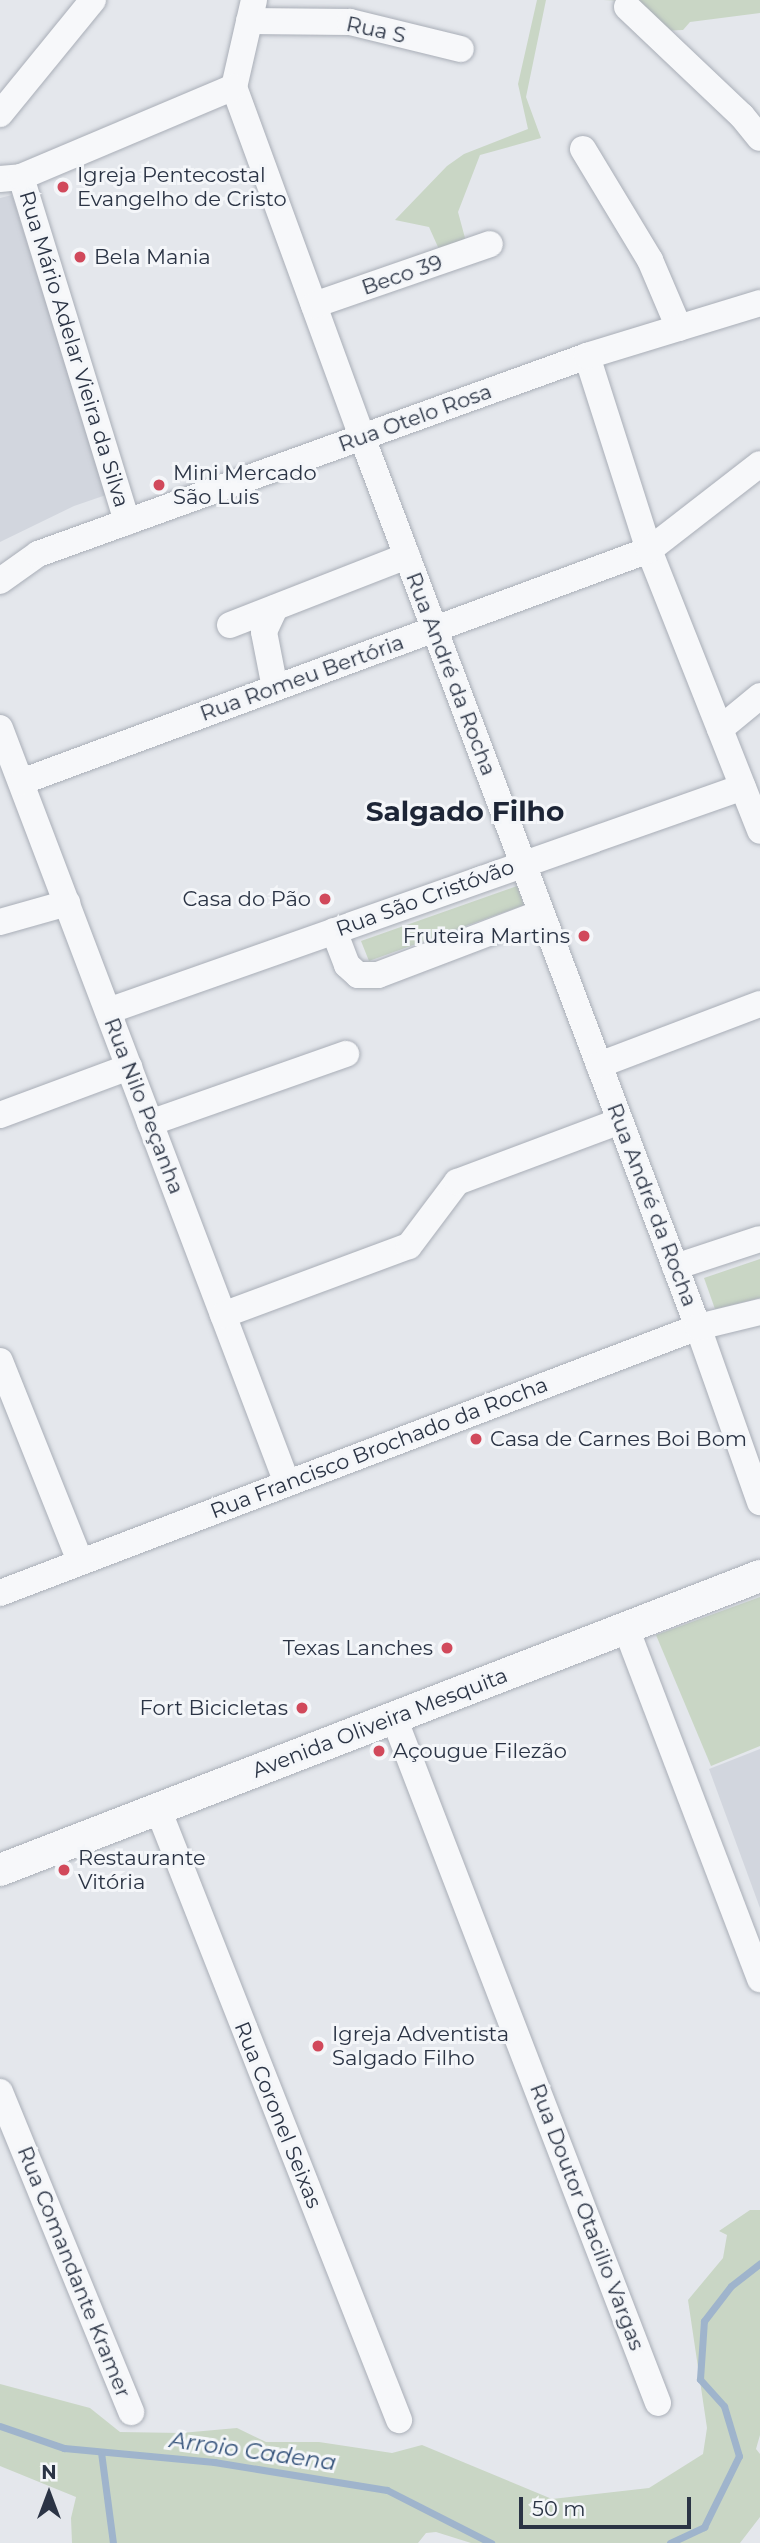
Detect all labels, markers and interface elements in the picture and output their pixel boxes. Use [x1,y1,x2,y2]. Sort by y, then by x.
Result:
street label: Rua S [344,11,408,49]
place label: Igreja Pentecostal Evangelho de Cristo [77,162,287,212]
marker: Igreja Pentecostal Evangelho de Cristo [55,179,71,195]
street label: Rua Mário Adelar Vieira da Silva [14,188,134,510]
place label: Bela Mania [94,244,211,270]
marker: Bela Mania [72,249,88,265]
street label: Beco 39 [358,250,446,300]
street label: Rua Otelo Rosa [335,379,495,457]
place label: Mini Mercado São Luis [173,460,317,510]
marker: Mini Mercado São Luis [151,477,167,493]
street label: Rua André da Rocha [401,569,501,779]
street label: Rua Romeu Bertória [197,629,407,727]
district label: Salgado Filho [366,794,564,828]
street label: Rua São Cristóvão [332,854,518,942]
place label: Casa do Pão [183,886,311,912]
marker: Casa do Pão [317,891,333,907]
place label: Fruteira Martins [403,923,570,949]
marker: Fruteira Martins [576,928,592,944]
street label: Rua Nilo Peçanha [99,1014,189,1198]
street label: Rua André da Rocha [602,1100,702,1310]
street label: Rua Francisco Brochado da Rocha [207,1372,551,1524]
place label: Casa de Carnes Boi Bom [490,1426,747,1452]
marker: Casa de Carnes Boi Bom [468,1431,484,1447]
place label: Texas Lanches [283,1635,433,1661]
marker: Texas Lanches [439,1640,455,1656]
street label: Avenida Oliveira Mesquita [249,1663,511,1783]
place label: Fort Bicicletas [140,1695,288,1721]
marker: Fort Bicicletas [294,1700,310,1716]
place label: Açougue Filezão [393,1738,567,1764]
marker: Açougue Filezão [371,1743,387,1759]
place label: Restaurante Vitória [78,1845,206,1895]
marker: Restaurante Vitória [56,1862,72,1878]
street label: Rua Coronel Seixas [229,2018,327,2212]
place label: Igreja Adventista Salgado Filho [332,2021,509,2071]
marker: Igreja Adventista Salgado Filho [310,2038,326,2054]
street label: Rua Doutor Otacilio Vargas [524,2080,650,2354]
street label: Rua Comandante Kramer [12,2143,136,2401]
water label: Arroio Cadena [168,2426,338,2476]
north arrow [14,2459,84,2529]
text: N [41,2461,57,2484]
scale bar [522,2484,694,2528]
text: 50 m [532,2496,586,2521]

